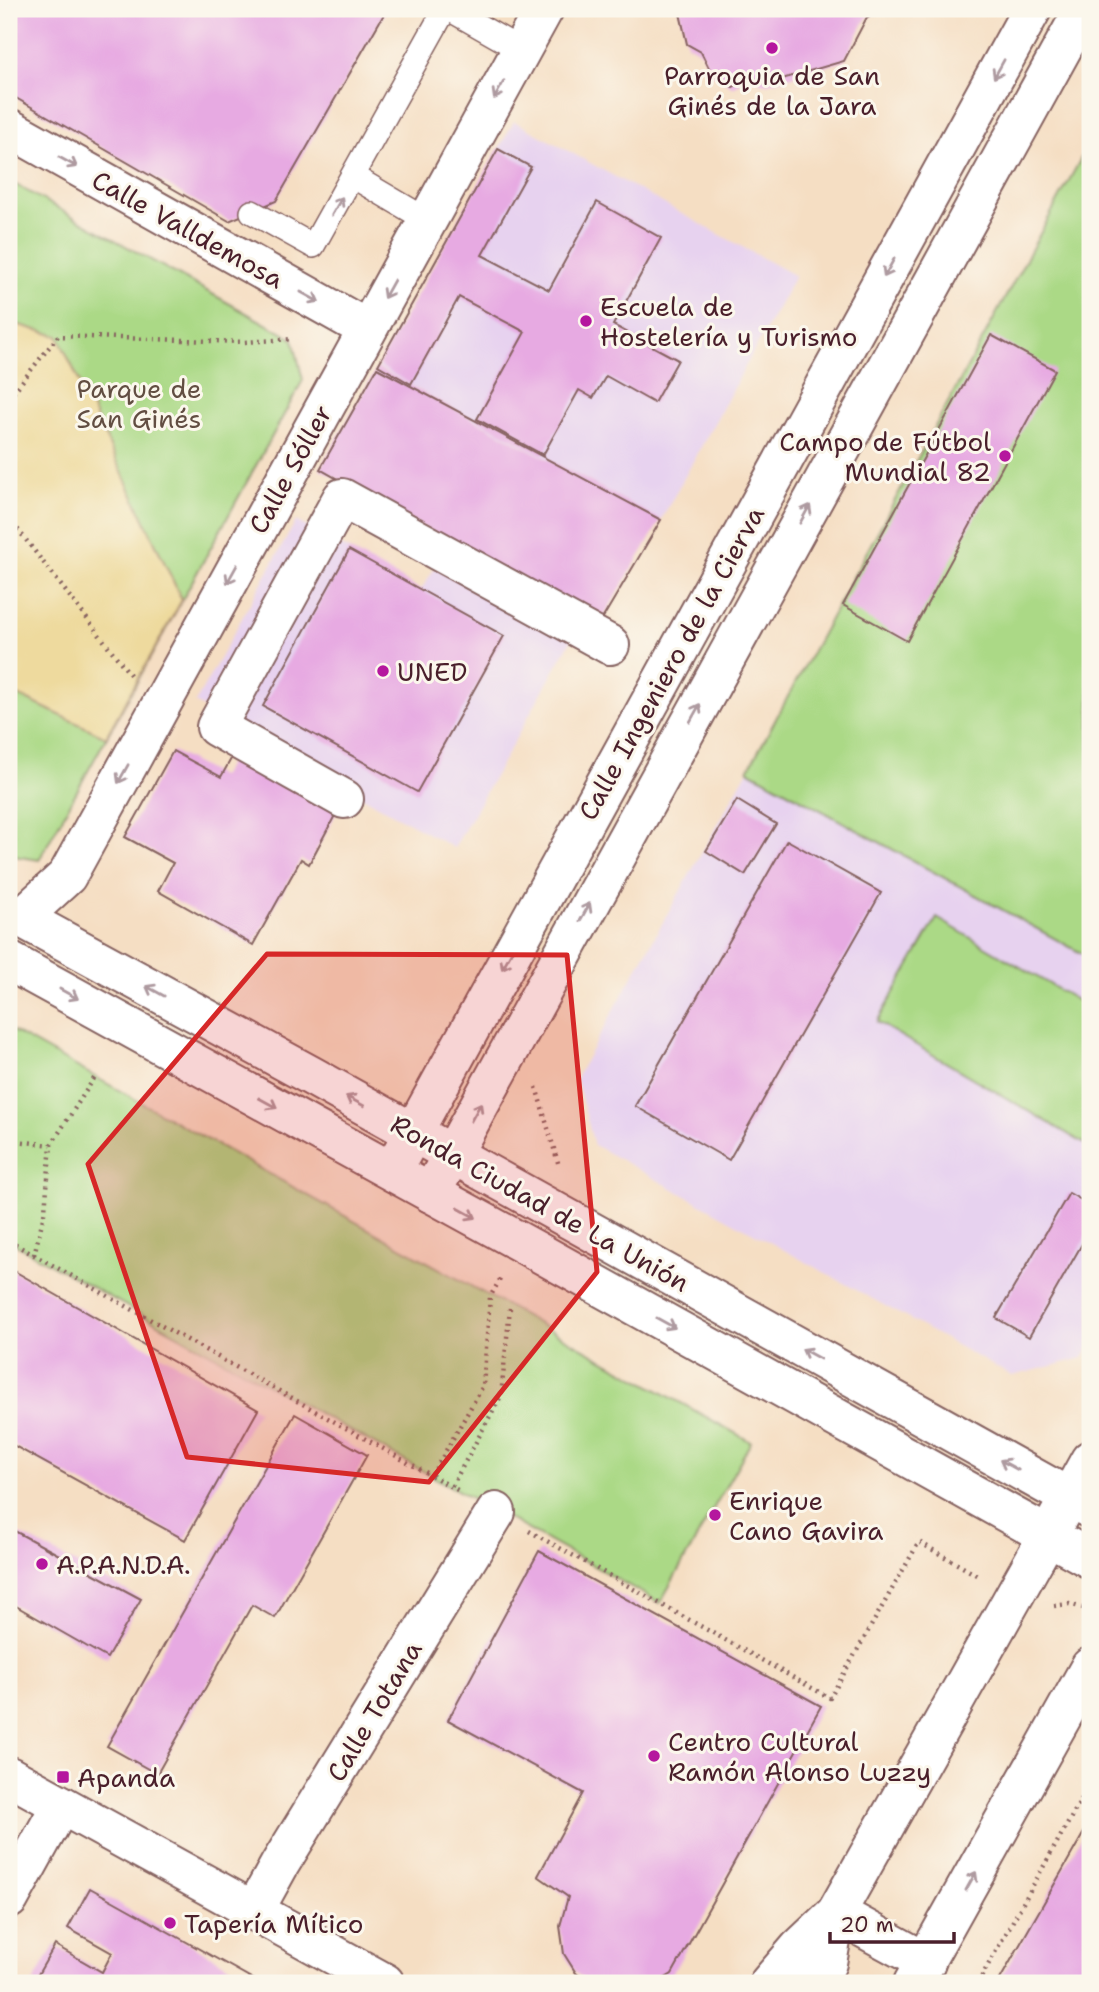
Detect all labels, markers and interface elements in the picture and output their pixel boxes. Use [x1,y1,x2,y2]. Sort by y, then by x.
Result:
marker: Parroquia de San Ginés de la Jara [764,40,780,56]
place label: Parroquia de San Ginés de la Jara [664,58,880,123]
one-way arrow [992,58,1006,78]
one-way arrow [492,79,505,100]
one-way arrow [58,155,78,169]
street label: Calle Valldemosa [86,162,290,296]
one-way arrow [330,196,344,216]
one-way arrow [882,257,896,277]
one-way arrow [382,278,395,299]
place label: Escuela de Hostelería y Turismo [600,289,857,354]
one-way arrow [299,290,319,304]
marker: Escuela de Hostelería y Turismo [578,313,594,329]
park label: Parque de San Ginés [77,371,201,436]
street label: Calle Sóller [240,398,340,540]
place label: Campo de Fútbol Mundial 82 [779,424,991,489]
marker: Campo de Fútbol Mundial 82 [997,448,1013,464]
street label: Calle Ingeniero de la Cierva [570,500,772,826]
one-way arrow [799,504,812,525]
one-way arrow [225,564,239,584]
place label: UNED [397,654,467,689]
marker: UNED [375,663,391,679]
one-way arrow [689,703,702,724]
one-way arrow [116,763,129,784]
one-way arrow [579,902,592,923]
one-way arrow [500,950,514,970]
one-way arrow [146,984,166,998]
one-way arrow [58,987,78,1001]
one-way arrow [345,1094,365,1108]
one-way arrow [257,1097,278,1111]
one-way arrow [469,1102,483,1122]
street label: Ronda Ciudad de La Unión [385,1106,695,1300]
one-way arrow [457,1206,477,1220]
one-way arrow [656,1316,676,1330]
one-way arrow [801,1347,821,1361]
one-way arrow [1000,1458,1020,1472]
place label: Enrique Cano Gavira [729,1483,883,1548]
marker: Enrique Cano Gavira [707,1507,723,1523]
place label: A.P.A.N.D.A. [56,1547,191,1582]
marker: A.P.A.N.D.A. [34,1556,50,1572]
street label: Calle Totana [318,1634,430,1788]
place label: Centro Cultural Ramón Alonso Luzzy [668,1724,931,1789]
marker: Centro Cultural Ramón Alonso Luzzy [646,1748,662,1764]
place label: Apanda [77,1760,175,1795]
marker: Apanda [55,1769,71,1785]
one-way arrow [965,1871,978,1892]
scale bar [830,1901,954,1945]
place label: Tapería Mítico [184,1906,363,1941]
text: 20 m [840,1911,894,1939]
marker: Tapería Mítico [162,1915,178,1931]

